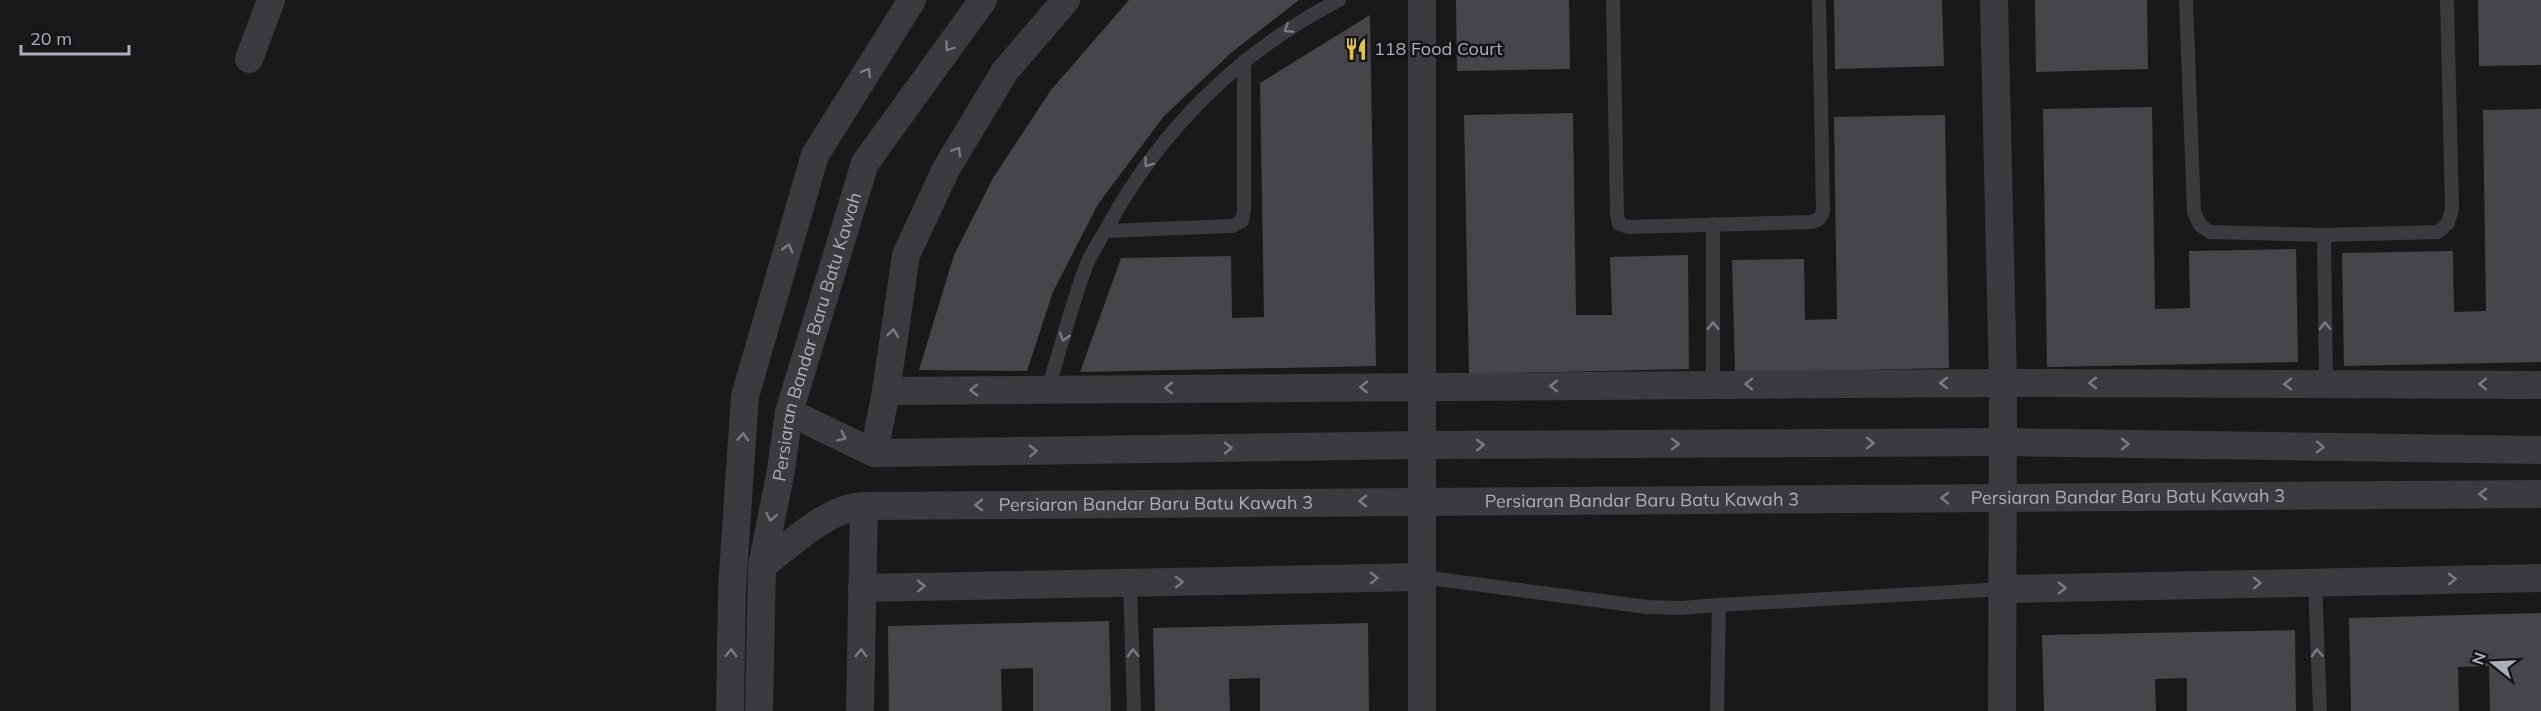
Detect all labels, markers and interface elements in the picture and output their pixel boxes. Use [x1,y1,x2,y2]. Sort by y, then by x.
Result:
scale bar [21,18,129,56]
one-way arrow [1284,22,1295,33]
text: 20 m [30,27,72,50]
restaurant icon: 118 Food Court [1343,36,1369,62]
place label: 118 Food Court [1374,37,1503,60]
one-way arrow [945,41,956,52]
one-way arrow [859,68,871,78]
one-way arrow [950,147,961,157]
one-way arrow [1144,156,1155,167]
street label: Persiaran Bandar Baru Batu Kawah [767,190,866,483]
one-way arrow [781,243,793,254]
one-way arrow [2319,321,2331,330]
one-way arrow [1707,322,1719,331]
one-way arrow [887,328,899,338]
one-way arrow [1059,331,1071,342]
one-way arrow [1940,377,1949,389]
one-way arrow [2088,377,2097,389]
one-way arrow [1745,378,1754,390]
one-way arrow [2283,378,2292,390]
one-way arrow [2478,378,2487,390]
one-way arrow [1550,379,1559,392]
one-way arrow [1359,381,1368,393]
one-way arrow [1164,382,1173,394]
one-way arrow [969,383,978,396]
one-way arrow [835,430,846,442]
one-way arrow [736,432,749,441]
one-way arrow [1866,436,1875,449]
one-way arrow [2120,437,2129,450]
one-way arrow [1671,438,1680,450]
one-way arrow [1476,439,1485,451]
one-way arrow [2315,441,2324,453]
one-way arrow [1224,442,1233,454]
one-way arrow [1029,445,1038,457]
street label: Persiaran Bandar Baru Batu Kawah 3 [1971,484,2285,509]
street label: Persiaran Bandar Baru Batu Kawah 3 [1485,487,1799,513]
one-way arrow [2478,488,2487,500]
street label: Persiaran Bandar Baru Batu Kawah 3 [999,491,1313,516]
one-way arrow [1940,492,1949,504]
one-way arrow [1359,495,1368,508]
one-way arrow [975,498,984,511]
one-way arrow [765,512,778,522]
one-way arrow [1369,572,1378,584]
one-way arrow [2447,573,2456,585]
one-way arrow [1174,575,1183,588]
one-way arrow [2252,577,2261,589]
one-way arrow [916,580,925,593]
one-way arrow [2058,582,2067,594]
north arrow [2463,633,2523,693]
one-way arrow [725,648,737,657]
one-way arrow [855,648,867,657]
one-way arrow [1126,648,1139,657]
one-way arrow [2311,648,2324,657]
text: N [2467,650,2490,667]

